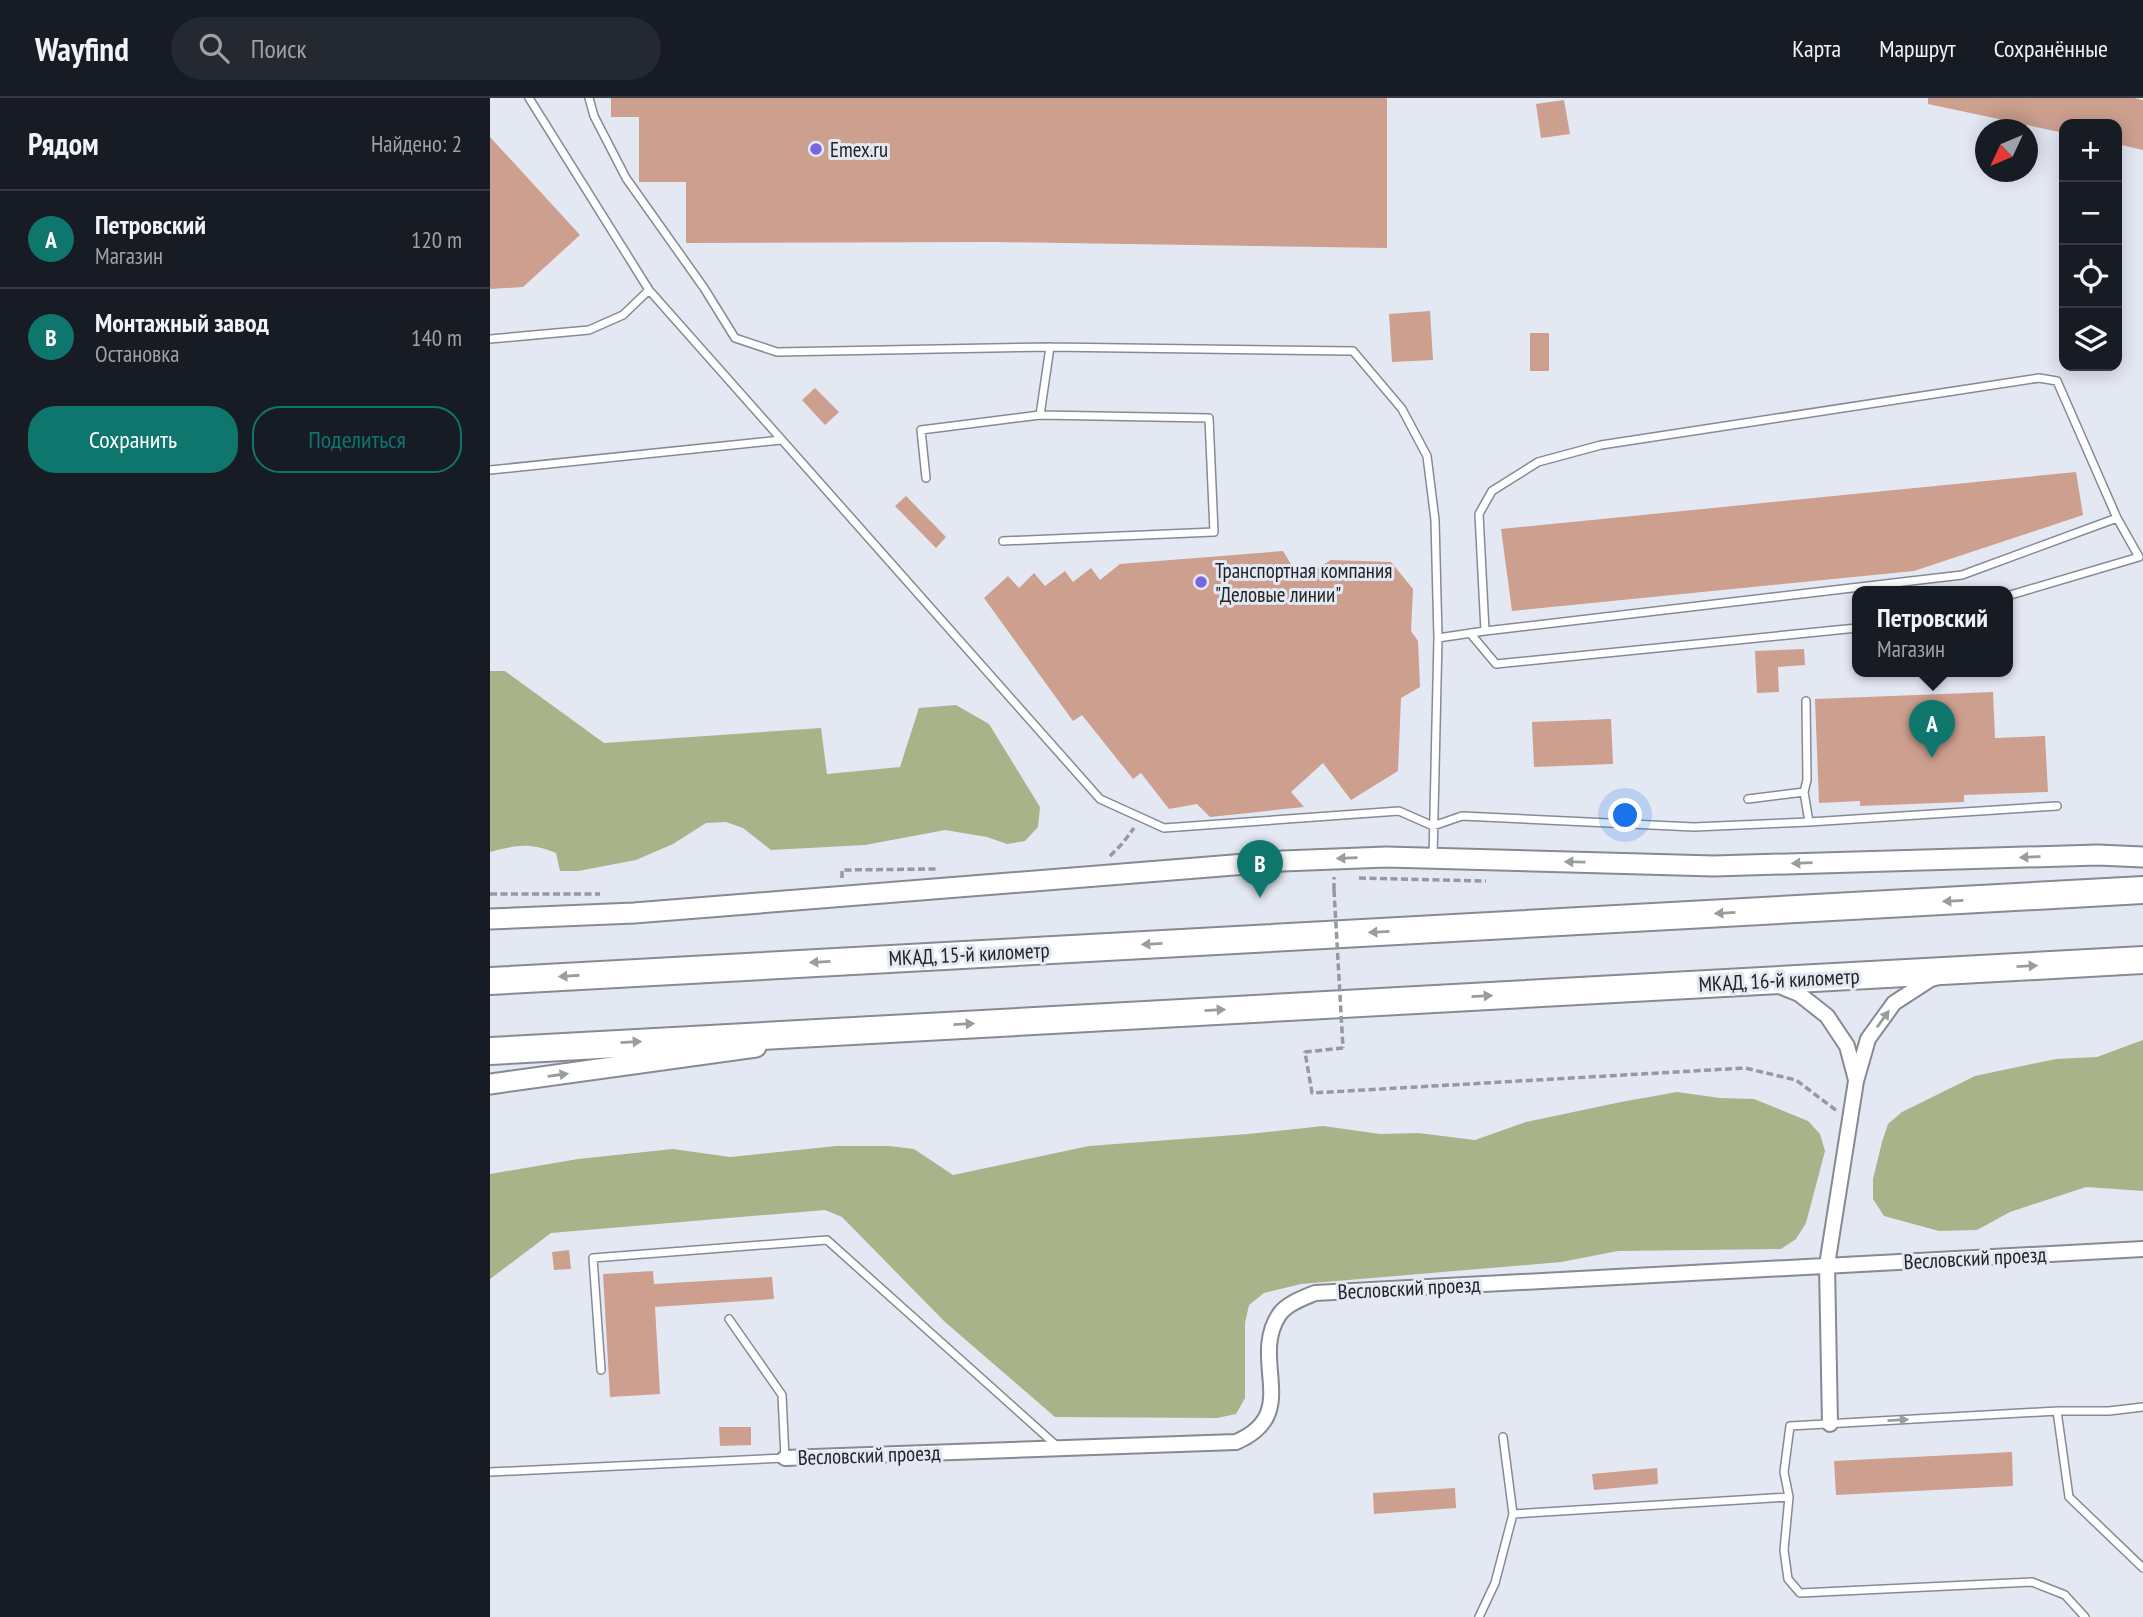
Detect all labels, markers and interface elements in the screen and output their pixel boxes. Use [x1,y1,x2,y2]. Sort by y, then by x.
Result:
search box [171,17,661,80]
text: Wayfind [35,27,129,70]
icon: search [195,29,233,67]
text: Поиск [251,32,306,65]
text: Карта [1792,33,1841,64]
text: Маршрут [1879,33,1956,64]
text: Сохранённые [1994,33,2108,64]
north arrow [1975,119,2038,182]
map controls [2059,119,2122,371]
button: + [2059,119,2122,182]
text: Рядом [28,124,99,163]
text: Найдено: 2 [371,129,462,158]
place label: Emex.ru [830,136,888,163]
marker: Emex.ru [808,141,824,157]
button: − [2059,182,2122,245]
text: Петровский [95,208,206,241]
text: A [45,225,57,254]
text: 120 m [411,225,462,254]
text: Магазин [95,241,163,270]
button: locate [2059,245,2122,308]
text: Монтажный завод [95,306,269,339]
button: layers [2059,308,2122,371]
text: B [45,323,57,352]
text: 140 m [411,323,462,352]
text: Остановка [95,339,179,368]
button: Сохранить [28,406,238,473]
button: Поделиться [252,406,462,473]
place label: Транспортная компания "Деловые линии" [1215,557,1392,608]
marker: Транспортная компания "Деловые линии" [1193,574,1209,590]
popup [1852,586,2013,677]
text: Петровский [1877,601,1988,634]
text: Магазин [1877,634,1945,663]
pin: A [1909,700,1955,758]
your location [1608,798,1642,832]
pin: B [1237,840,1283,898]
one-way arrow [2018,851,2040,863]
one-way arrow [1336,853,1358,864]
one-way arrow [1563,857,1585,868]
one-way arrow [1791,858,1813,869]
one-way arrow [1941,895,1963,906]
one-way arrow [1714,908,1736,919]
one-way arrow [1368,927,1390,938]
street label: МКАД, 15-й километр [888,936,1050,972]
one-way arrow [1141,939,1163,950]
one-way arrow [809,957,831,968]
one-way arrow [2017,960,2039,971]
street label: МКАД, 16-й километр [1698,962,1860,998]
one-way arrow [557,971,579,982]
one-way arrow [1472,990,1494,1001]
one-way arrow [1204,1005,1226,1016]
one-way arrow [1875,1010,1889,1028]
one-way arrow [953,1018,975,1029]
one-way arrow [621,1036,643,1047]
one-way arrow [547,1069,569,1080]
street label: Весловский проезд [1903,1241,2047,1275]
street label: Весловский проезд [1337,1271,1481,1305]
one-way arrow [1888,1415,1910,1426]
street label: Весловский проезд [797,1439,941,1471]

